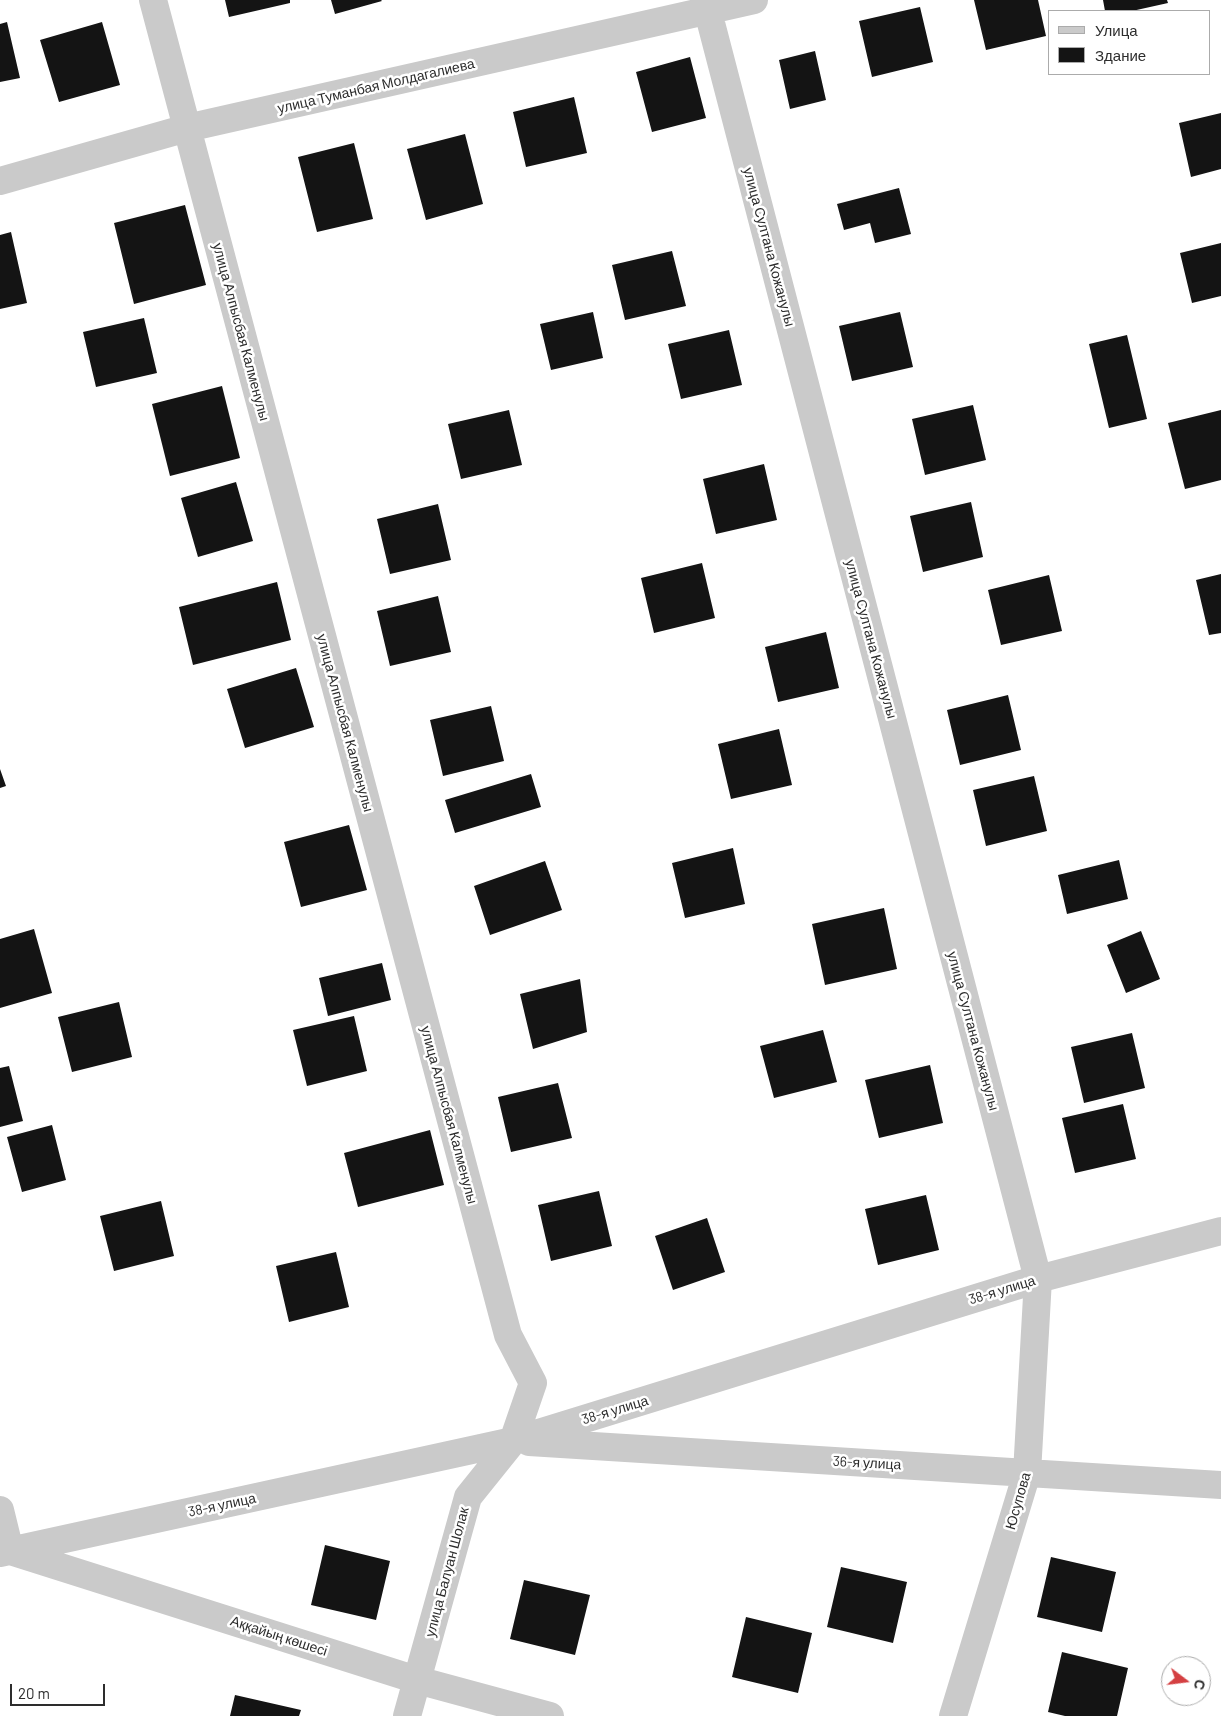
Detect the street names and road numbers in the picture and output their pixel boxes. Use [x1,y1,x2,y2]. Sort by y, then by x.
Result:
street label: улица Туманбая Молдагалиева [276,55,476,117]
street label: улица Султана Кожанулы [740,166,798,328]
street label: улица Алпысбая Калменулы [209,241,273,423]
street label: улица Султана Кожанулы [842,558,900,720]
street label: улица Алпысбая Калменулы [313,632,377,814]
street label: улица Султана Кожанулы [944,950,1002,1112]
street label: улица Алпысбая Калменулы [417,1024,481,1206]
street label: 38-я улица [967,1272,1037,1308]
street label: 38-я улица [580,1392,650,1428]
street label: 36-я улица [832,1453,902,1473]
street label: Юсупова [1002,1471,1034,1531]
street label: 38-я улица [187,1490,257,1520]
street label: улица Балуан Шолак [422,1505,472,1639]
street label: Аққайың көшесі [228,1612,330,1660]

